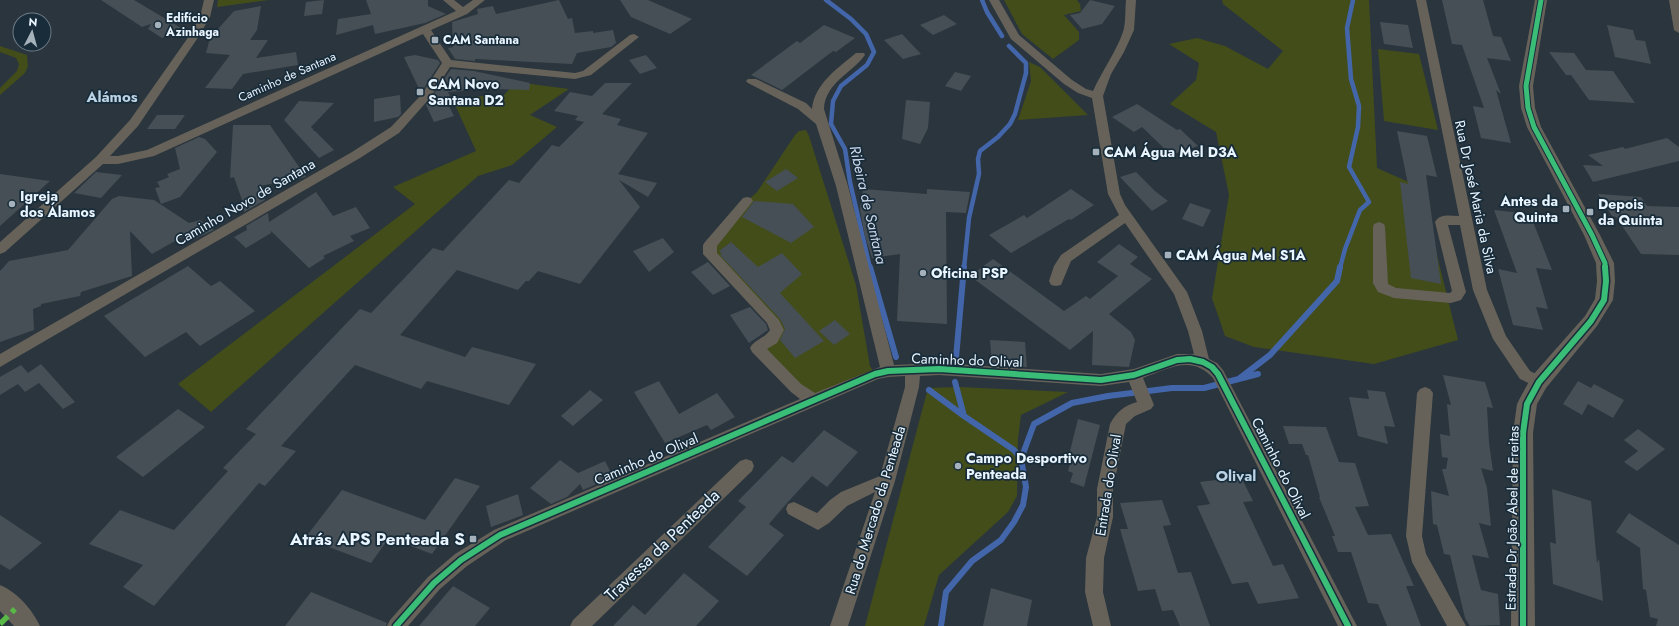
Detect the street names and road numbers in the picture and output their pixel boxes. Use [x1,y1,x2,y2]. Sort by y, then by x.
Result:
street label: Caminho de Santana [235,47,339,107]
street label: Rua Dr José Maria da Silva [1450,118,1502,276]
street label: Caminho Novo de Santana [171,154,319,250]
street label: Caminho do Olival [911,348,1023,372]
street label: Caminho do Olival [1247,414,1315,522]
street label: Rua do Mercado da Penteada [840,423,910,597]
street label: Estrada Dr João Abel de Freitas [1500,425,1524,610]
street label: Caminho do Olival [591,428,701,490]
street label: Entrada do Olival [1090,433,1126,537]
street label: Travessa da Penteada [599,484,725,606]

